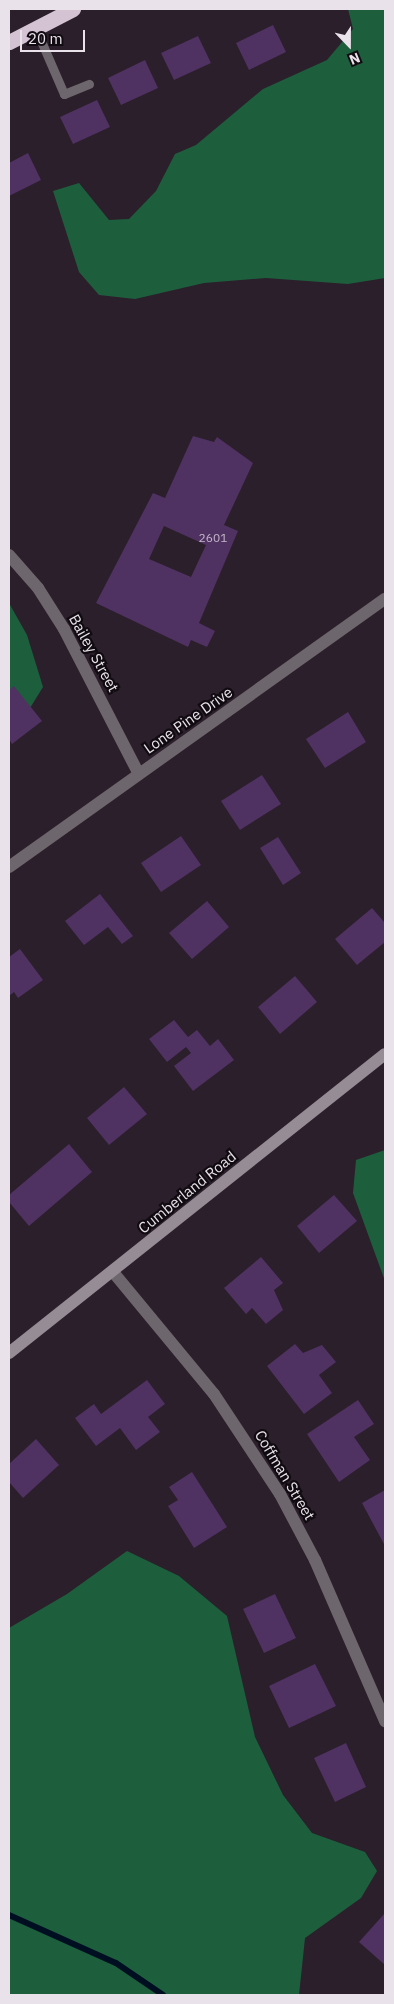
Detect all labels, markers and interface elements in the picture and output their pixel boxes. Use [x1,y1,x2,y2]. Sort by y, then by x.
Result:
scale bar [22,20,88,52]
north arrow [324,20,374,70]
text: 20 m [28,29,63,48]
text: N [347,49,363,69]
house number: 2601 [199,531,227,545]
street label: Bailey Street [65,611,123,695]
street label: Lone Pine Drive [140,683,236,757]
street label: Cumberland Road [134,1147,240,1237]
street label: Coffman Street [251,1427,319,1523]

